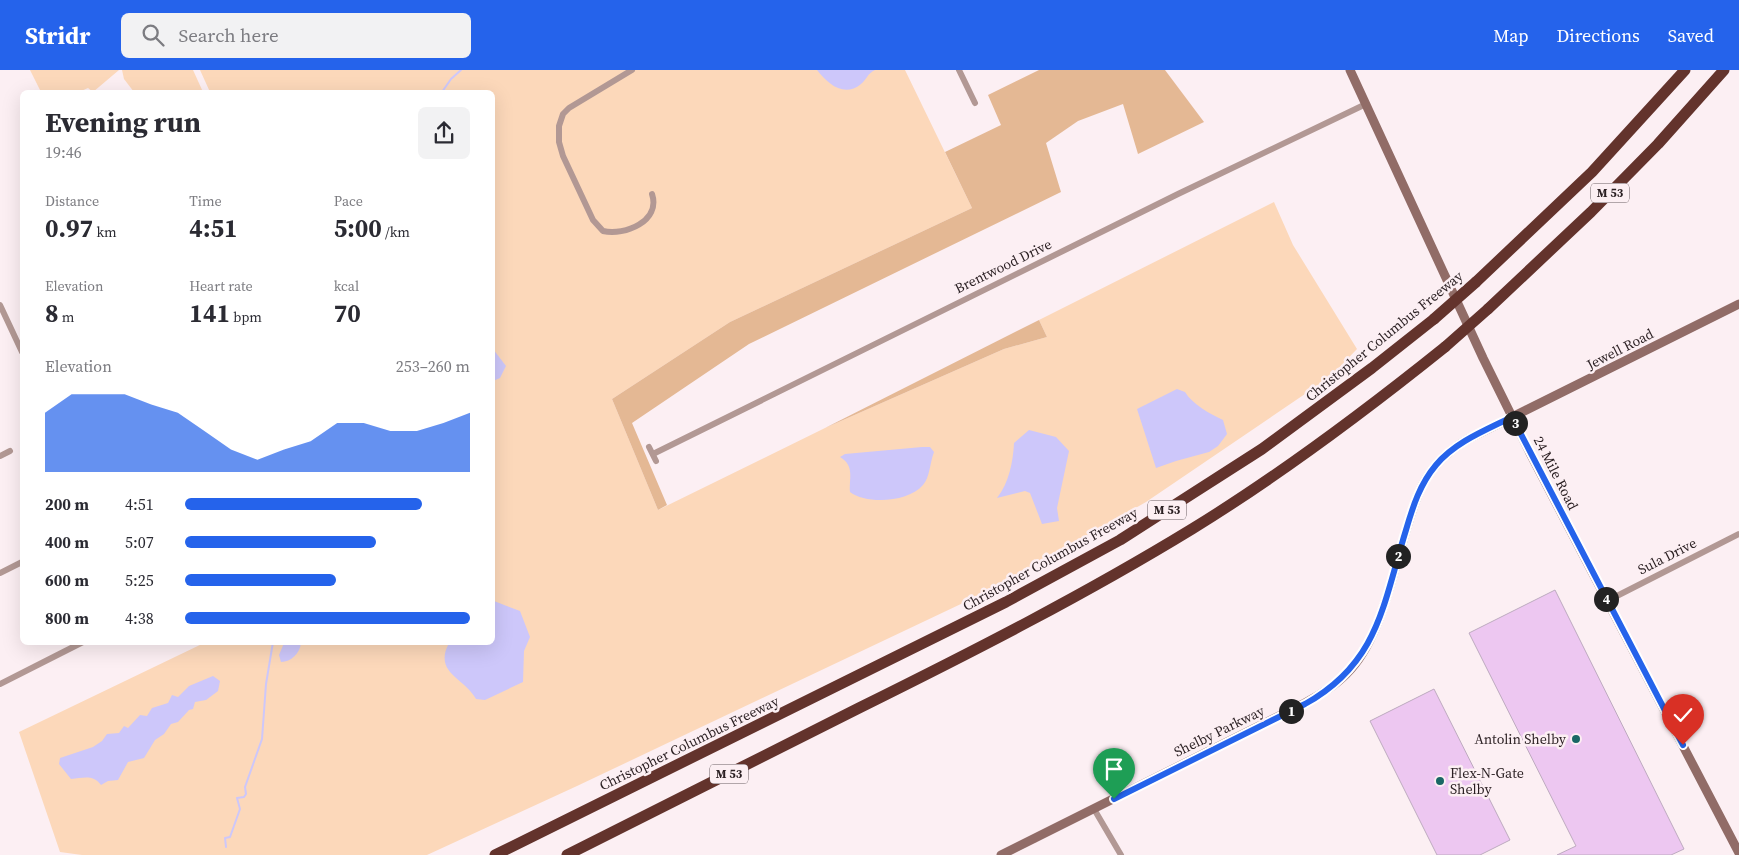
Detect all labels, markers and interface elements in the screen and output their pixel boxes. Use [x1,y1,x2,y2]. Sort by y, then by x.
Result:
search box [121,13,471,58]
text: Stridr [25,19,91,52]
icon: search [139,21,167,49]
text: Search here [179,22,279,48]
text: Map [1493,23,1529,48]
text: Directions [1557,23,1640,48]
text: Saved [1668,23,1714,48]
text: Evening run [45,103,201,141]
button: share [418,107,470,159]
text: 19:46 [45,141,82,163]
road number: M 53 [1591,184,1629,202]
text: Distance [45,191,99,211]
text: Time [189,191,222,211]
text: Pace [334,191,363,211]
text: 0.97 [45,211,93,245]
text: 4:51 [189,211,237,245]
text: 5:00 [334,211,382,245]
text: km [93,222,117,242]
text: /km [382,222,410,242]
street label: Brentwood Drive [951,234,1055,298]
street label: Christopher Columbus Freeway [1301,266,1468,406]
text: Elevation [45,276,103,296]
text: Heart rate [189,276,253,296]
text: kcal [334,276,359,296]
text: 8 [45,296,59,330]
text: 141 [189,296,230,330]
text: 70 [334,296,361,330]
text: m [59,307,74,327]
text: bpm [230,307,262,327]
street label: Jewell Road [1582,324,1657,375]
text: Elevation [45,355,112,377]
text: 253–260 m [396,355,470,377]
pin: 3 [1502,410,1528,436]
text: 3 [1512,413,1519,433]
street label: 24 Mile Road [1529,433,1583,513]
text: 200 m [45,493,89,515]
text: 4:51 [125,493,154,515]
road number: M 53 [1148,500,1186,520]
street label: Christopher Columbus Freeway [959,502,1142,616]
text: 400 m [45,531,89,553]
text: 5:07 [125,531,154,553]
street label: Sula Drive [1634,533,1700,579]
pin: 2 [1386,544,1410,568]
text: 2 [1395,546,1402,566]
text: 600 m [45,569,89,591]
text: 5:25 [125,569,154,591]
pin: 4 [1594,586,1618,612]
text: 4 [1603,589,1610,609]
text: 800 m [45,607,89,629]
text: 4:38 [125,607,154,629]
street label: Christopher Columbus Freeway [596,690,783,795]
pin [1662,694,1704,745]
pin: 1 [1278,698,1304,724]
street label: Shelby Parkway [1170,700,1268,762]
text: 1 [1288,701,1295,721]
icon: check [1669,701,1697,729]
place label: Antolin Shelby [1474,729,1567,749]
marker: Antolin Shelby [1570,733,1582,745]
pin [1093,748,1135,799]
icon: arrive [1100,755,1128,783]
place label: Flex-N-Gate Shelby [1450,763,1524,799]
road number: M 53 [710,764,748,784]
marker: Flex-N-Gate Shelby [1434,775,1446,787]

